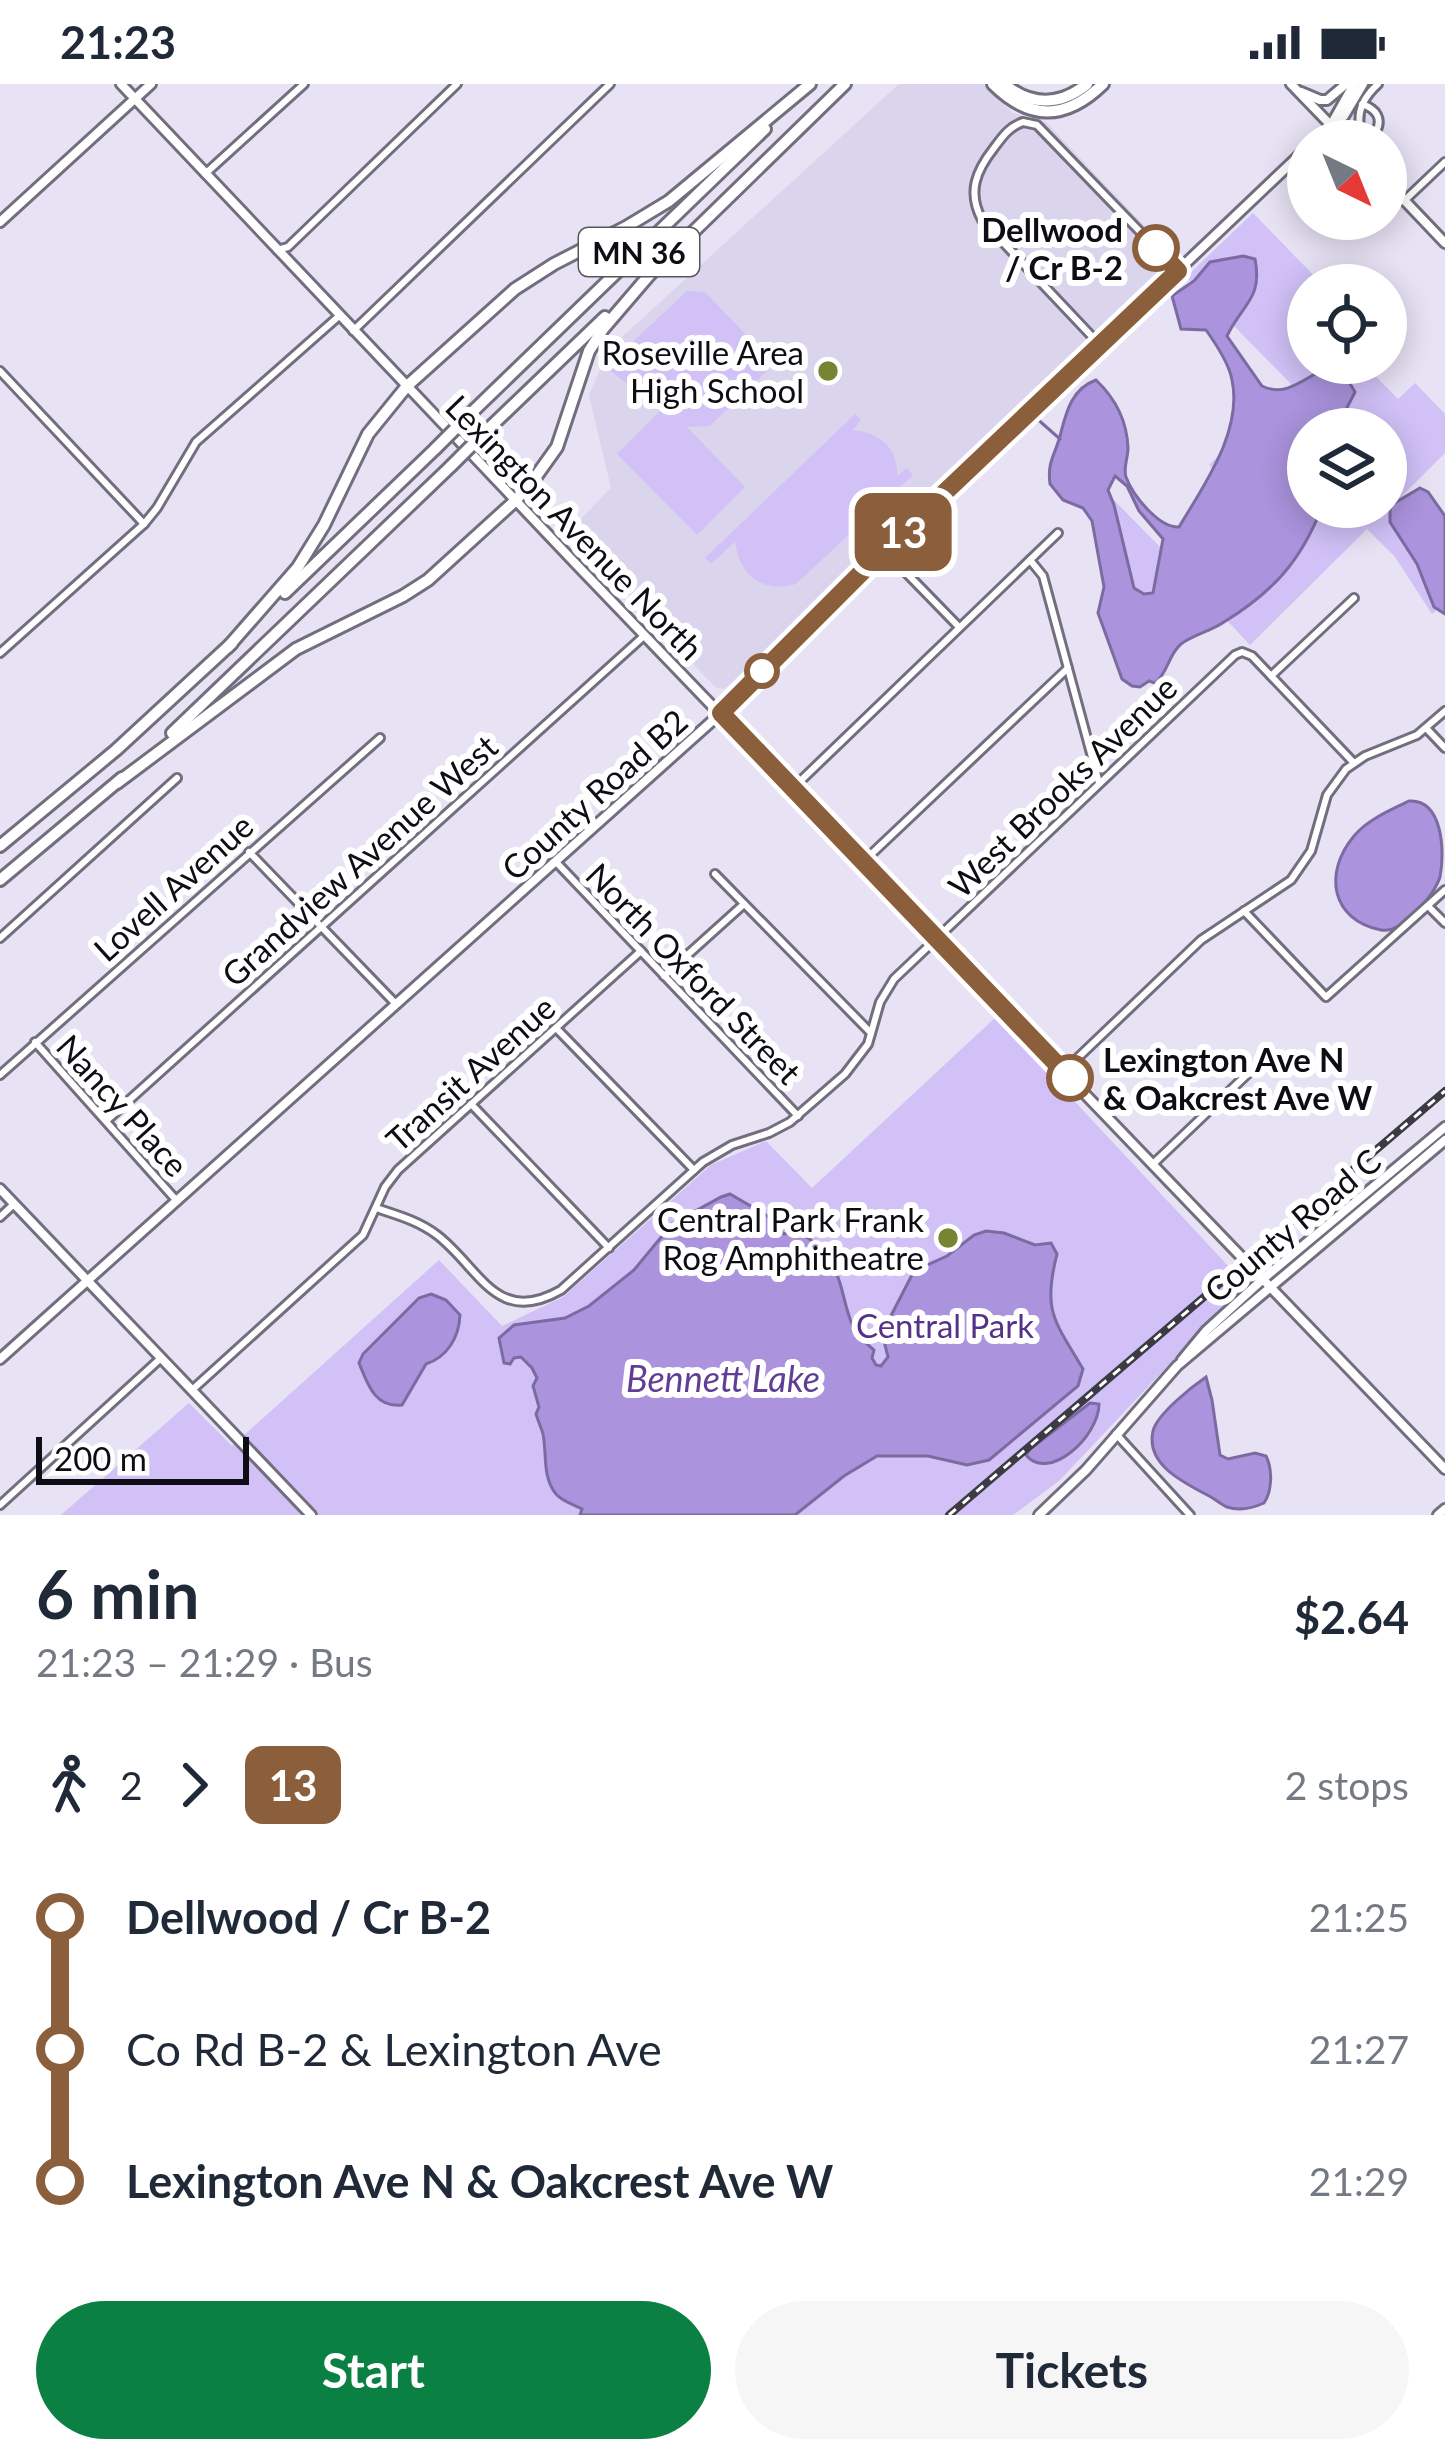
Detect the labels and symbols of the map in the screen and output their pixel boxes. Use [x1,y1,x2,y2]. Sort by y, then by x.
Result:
north arrow [1287,120,1407,240]
place label: Dellwood / Cr B-2 [981,209,1123,287]
marker: Dellwood / Cr B-2 [1134,226,1178,270]
road number: MN 36 [579,228,699,276]
place label: Roseville Area High School [602,332,804,410]
marker: Roseville Area High School [815,358,841,384]
street label: Lexington Avenue North [438,386,712,668]
line badge: 13 [849,493,957,571]
unlabelled marker [746,655,778,687]
street label: West Brooks Avenue [940,667,1184,905]
street label: County Road B2 [493,700,695,888]
street label: Grandview Avenue West [213,726,505,994]
street label: Lovell Avenue [85,805,261,969]
street label: North Oxford Street [578,854,810,1092]
street label: Transit Avenue [377,987,563,1159]
street label: Nancy Place [49,1026,197,1184]
place label: Lexington Ave N & Oakcrest Ave W [1103,1039,1373,1117]
marker: Lexington Ave N & Oakcrest Ave W [1048,1056,1092,1100]
street label: County Road C [1196,1140,1388,1310]
place label: Central Park Frank Rog Amphitheatre [657,1199,924,1277]
marker: Central Park Frank Rog Amphitheatre [935,1225,961,1251]
park label: Central Park [856,1305,1034,1345]
water label: Bennett Lake [626,1356,820,1400]
scale bar [36,1431,249,1484]

